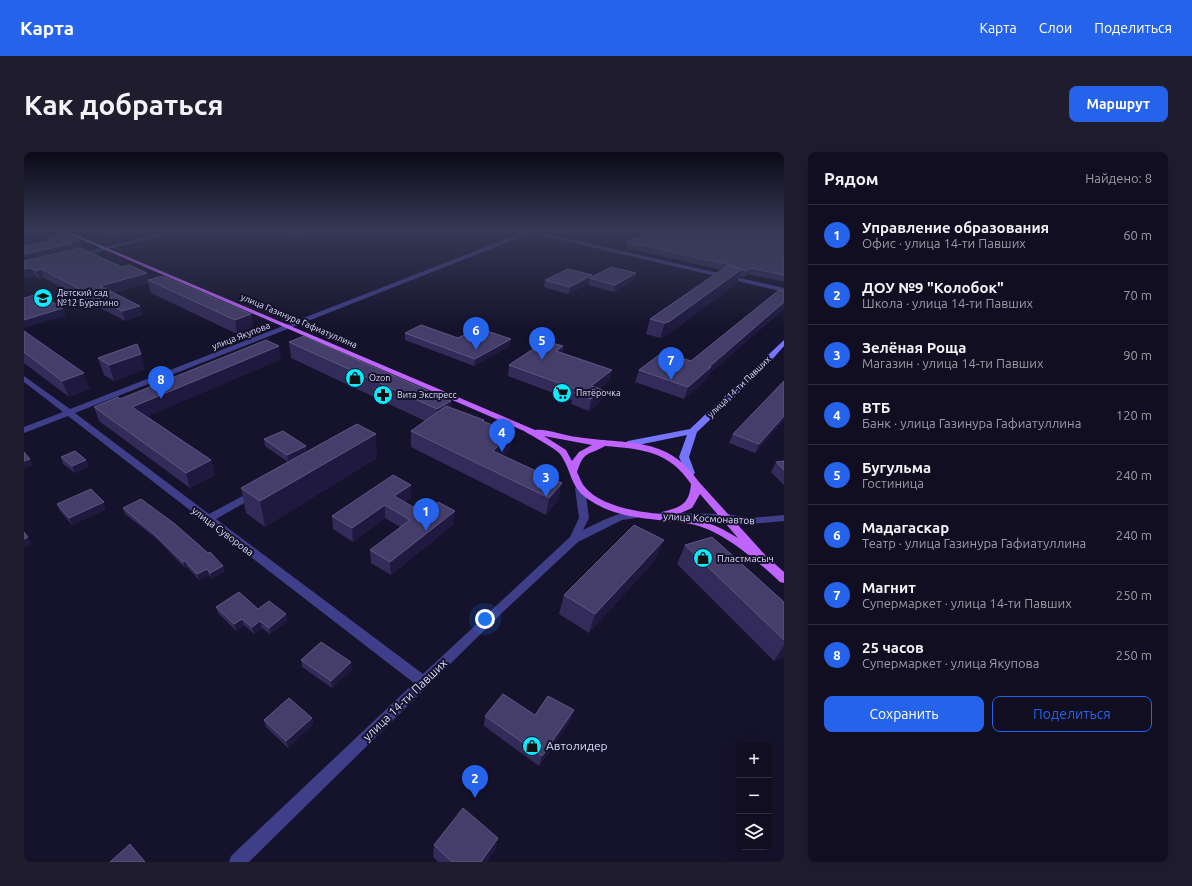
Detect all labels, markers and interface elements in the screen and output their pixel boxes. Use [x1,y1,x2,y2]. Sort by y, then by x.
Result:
text: Карта [20,17,74,39]
text: Карта [979,20,1017,36]
text: Слои [1039,20,1072,36]
text: Поделиться [1094,20,1172,36]
button: Маршрут [1069,86,1168,122]
text: Как добраться [24,89,223,120]
text: Рядом [824,169,879,188]
text: Найдено: 8 [1085,171,1152,185]
text: Управление образования [862,219,1049,236]
text: 1 [833,228,841,242]
text: 60 m [1123,228,1152,242]
text: Офис · улица 14-ти Павших [862,236,1026,250]
text: ДОУ №9 "Колобок" [862,279,1004,296]
school or university icon: Детский сад №12 Буратино [32,287,54,309]
place label: Детский сад №12 Буратино [57,288,119,308]
text: 2 [833,288,841,302]
text: 70 m [1123,288,1152,302]
street label: улица Газинура Гафиатуллина [239,292,359,350]
text: Школа · улица 14-ти Павших [862,296,1033,310]
pin: 6 [463,317,489,350]
street label: улица Якупова [211,320,271,352]
pin: 5 [529,327,555,360]
text: Зелёная Роща [862,339,966,356]
pin: 7 [658,347,684,380]
text: 3 [833,348,841,362]
text: 90 m [1123,348,1152,362]
street label: улица 14-ти Павших [705,354,773,420]
text: Магазин · улица 14-ти Павших [862,356,1044,370]
pin: 8 [148,366,174,399]
shop icon: Ozon [344,367,366,389]
place label: Ozon [369,373,390,383]
supermarket icon: Пятёрочка [551,382,573,404]
pharmacy icon: Вита Экспресс [372,384,394,406]
place label: Пятёрочка [576,388,621,398]
place label: Вита Экспресс [397,390,457,400]
text: ВТБ [862,399,890,416]
text: 4 [833,408,841,422]
text: 120 m [1116,408,1152,422]
text: Банк · улица Газинура Гафиатуллина [862,416,1081,430]
pin: 4 [489,419,515,452]
text: Бугульма [862,459,931,476]
pin: 3 [533,464,559,497]
text: 5 [833,468,841,482]
text: 240 m [1116,468,1152,482]
text: Гостиница [862,476,924,490]
pin: 1 [413,498,439,531]
street label: улица Суворова [190,505,256,558]
street label: улица Космонавтов [663,511,755,526]
text: Мадагаскар [862,519,949,536]
text: 6 [833,528,841,542]
text: 240 m [1116,528,1152,542]
text: Театр · улица Газинура Гафиатуллина [862,536,1086,550]
shop icon: Пластмасыч [692,547,714,569]
place label: Пластмасыч [717,553,774,564]
text: Магнит [862,579,916,596]
text: 7 [833,588,841,602]
text: 250 m [1116,588,1152,602]
text: Супермаркет · улица 14-ти Павших [862,596,1072,610]
your location [475,609,495,629]
text: 25 часов [862,639,924,656]
text: 8 [833,648,841,662]
text: 250 m [1116,648,1152,662]
street label: улица 14-ти Павших [360,656,449,743]
text: Супермаркет · улица Якупова [862,656,1039,670]
button: Сохранить [824,696,984,732]
button: Поделиться [992,696,1152,732]
shop icon: Автолидер [521,735,543,757]
place label: Автолидер [546,739,608,752]
map controls [736,742,772,850]
button: + [736,742,772,778]
pin: 2 [462,765,488,798]
button: − [736,778,772,814]
button: layers [736,814,772,850]

